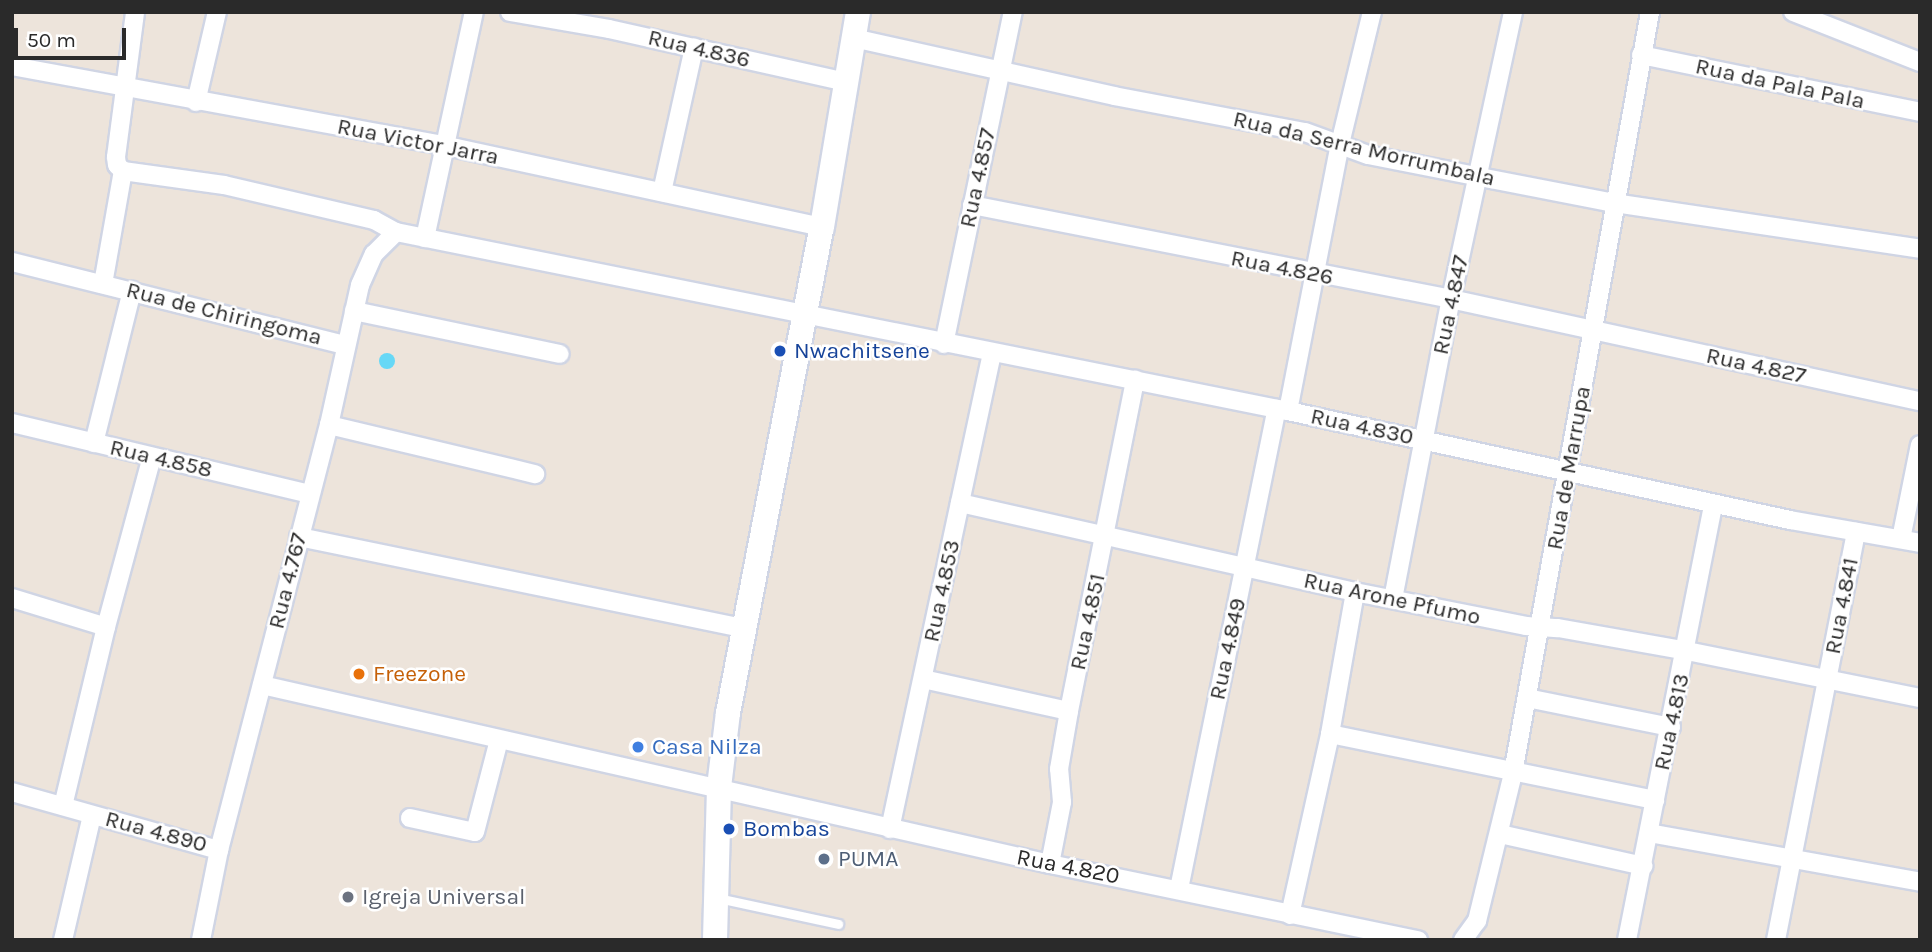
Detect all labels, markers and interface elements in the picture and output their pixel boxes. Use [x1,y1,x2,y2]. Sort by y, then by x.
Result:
scale bar [18,14,130,58]
street label: Rua 4.836 [645,24,753,74]
text: 50 m [27,28,76,52]
street label: Rua da Pala Pala [1693,53,1867,115]
street label: Rua da Serra Morrumbala [1230,105,1498,193]
street label: Rua Victor Jarra [335,113,501,171]
street label: Rua 4.857 [954,126,1002,230]
street label: Rua 4.826 [1228,245,1336,291]
street label: Rua 4.847 [1427,253,1475,357]
street label: Rua de Chiringoma [123,276,325,352]
place label: Nwachitsene [794,337,930,365]
street label: Rua 4.827 [1704,342,1808,390]
marker: Nwachitsene [772,343,788,359]
street label: Rua de Marrupa [1541,384,1597,552]
street label: Rua 4.830 [1308,403,1416,451]
street label: Rua 4.858 [107,434,215,484]
street label: Rua 4.767 [263,530,313,632]
street label: Rua 4.853 [918,537,966,645]
street label: Rua 4.841 [1819,555,1865,657]
street label: Rua Arone Pfumo [1301,567,1483,631]
street label: Rua 4.851 [1064,571,1112,673]
street label: Rua 4.849 [1204,596,1252,702]
place label: Freezone [373,660,466,688]
marker: Freezone [351,666,367,682]
street label: Rua 4.813 [1648,671,1696,773]
place label: Casa Nilza [652,733,762,761]
marker: Casa Nilza [630,739,646,755]
street label: Rua 4.890 [102,805,210,859]
place label: Bombas [743,815,830,843]
marker: Bombas [721,821,737,837]
street label: Rua 4.820 [1014,844,1122,890]
place label: PUMA [838,845,898,873]
marker: PUMA [816,851,832,867]
place label: Igreja Universal [362,883,526,911]
marker: Igreja Universal [340,889,356,905]

